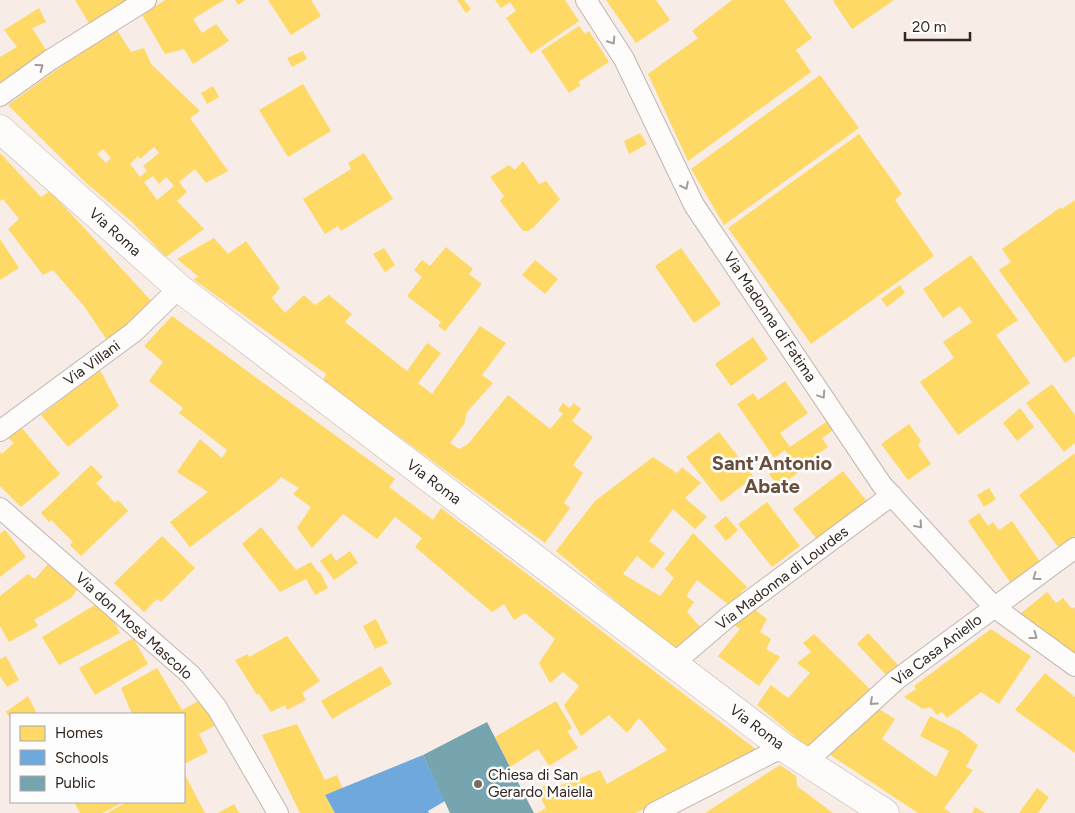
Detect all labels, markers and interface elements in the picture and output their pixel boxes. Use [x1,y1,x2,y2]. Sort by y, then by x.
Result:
scale bar [905,10,970,42]
text: 20 m [912,18,946,36]
one-way arrow [606,35,615,45]
one-way arrow [34,64,44,73]
one-way arrow [679,181,689,190]
street label: Via Roma [85,204,145,260]
street label: Via Madonna di Fatima [720,249,820,385]
street label: Via Villani [60,337,124,389]
one-way arrow [816,389,825,399]
district label: Sant'Antonio Abate [712,451,833,498]
street label: Via Roma [403,456,465,508]
one-way arrow [913,519,922,528]
street label: Via Madonna di Lourdes [712,522,852,634]
street label: Via don Mosè Mascolo [72,569,196,683]
one-way arrow [1033,571,1042,579]
street label: Via Casa Aniello [889,610,986,690]
one-way arrow [1028,630,1038,639]
one-way arrow [870,696,879,705]
street label: Via Roma [726,701,788,753]
legend [10,713,185,803]
text: Homes [55,724,103,742]
text: Schools [55,749,108,767]
place label: Chiesa di San Gerardo Maiella [488,766,593,801]
text: Public [55,774,96,792]
marker: Chiesa di San Gerardo Maiella [472,778,484,790]

